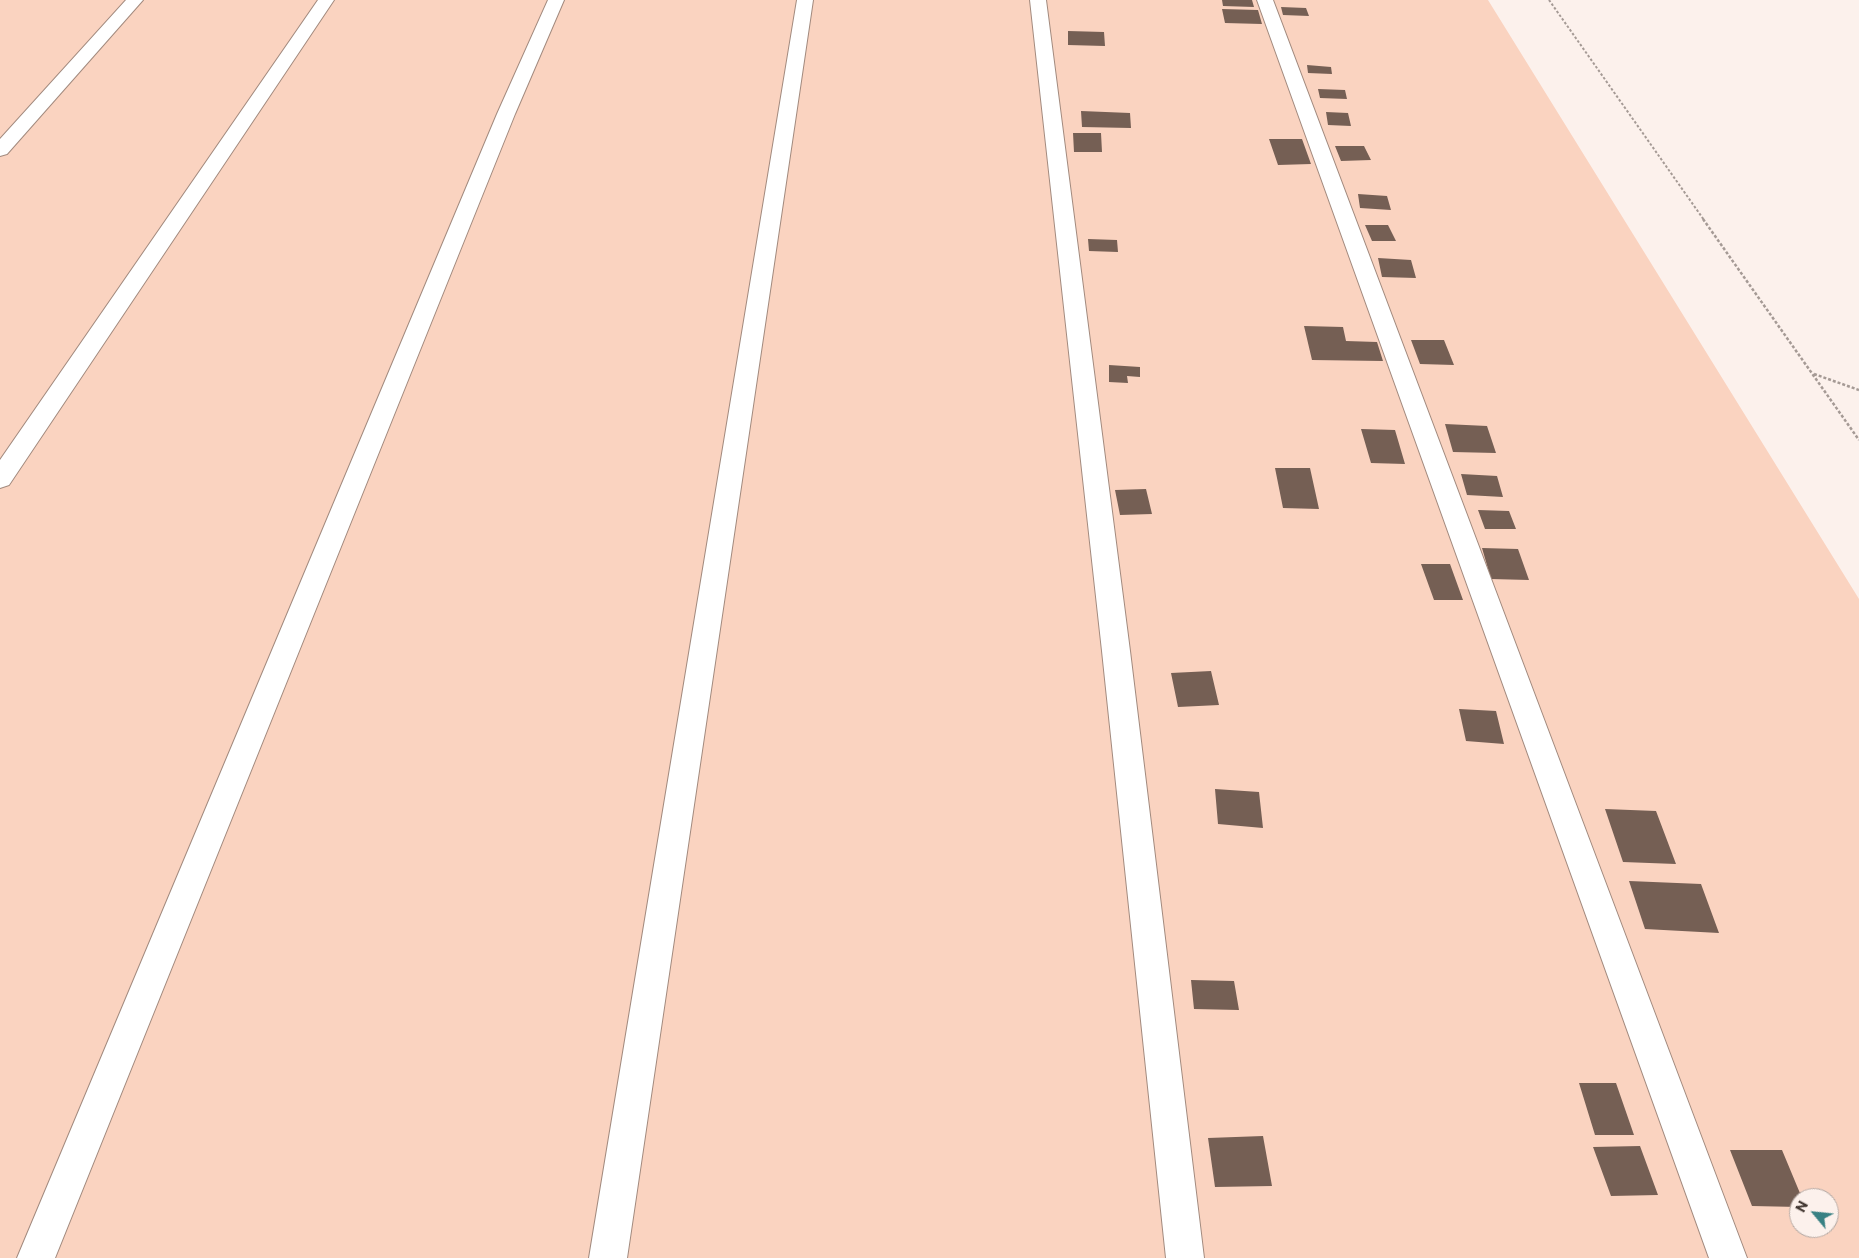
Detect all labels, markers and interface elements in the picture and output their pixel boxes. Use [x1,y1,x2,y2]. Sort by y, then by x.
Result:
north arrow [1789,1188,1839,1238]
text: N [1791,1198,1811,1215]

